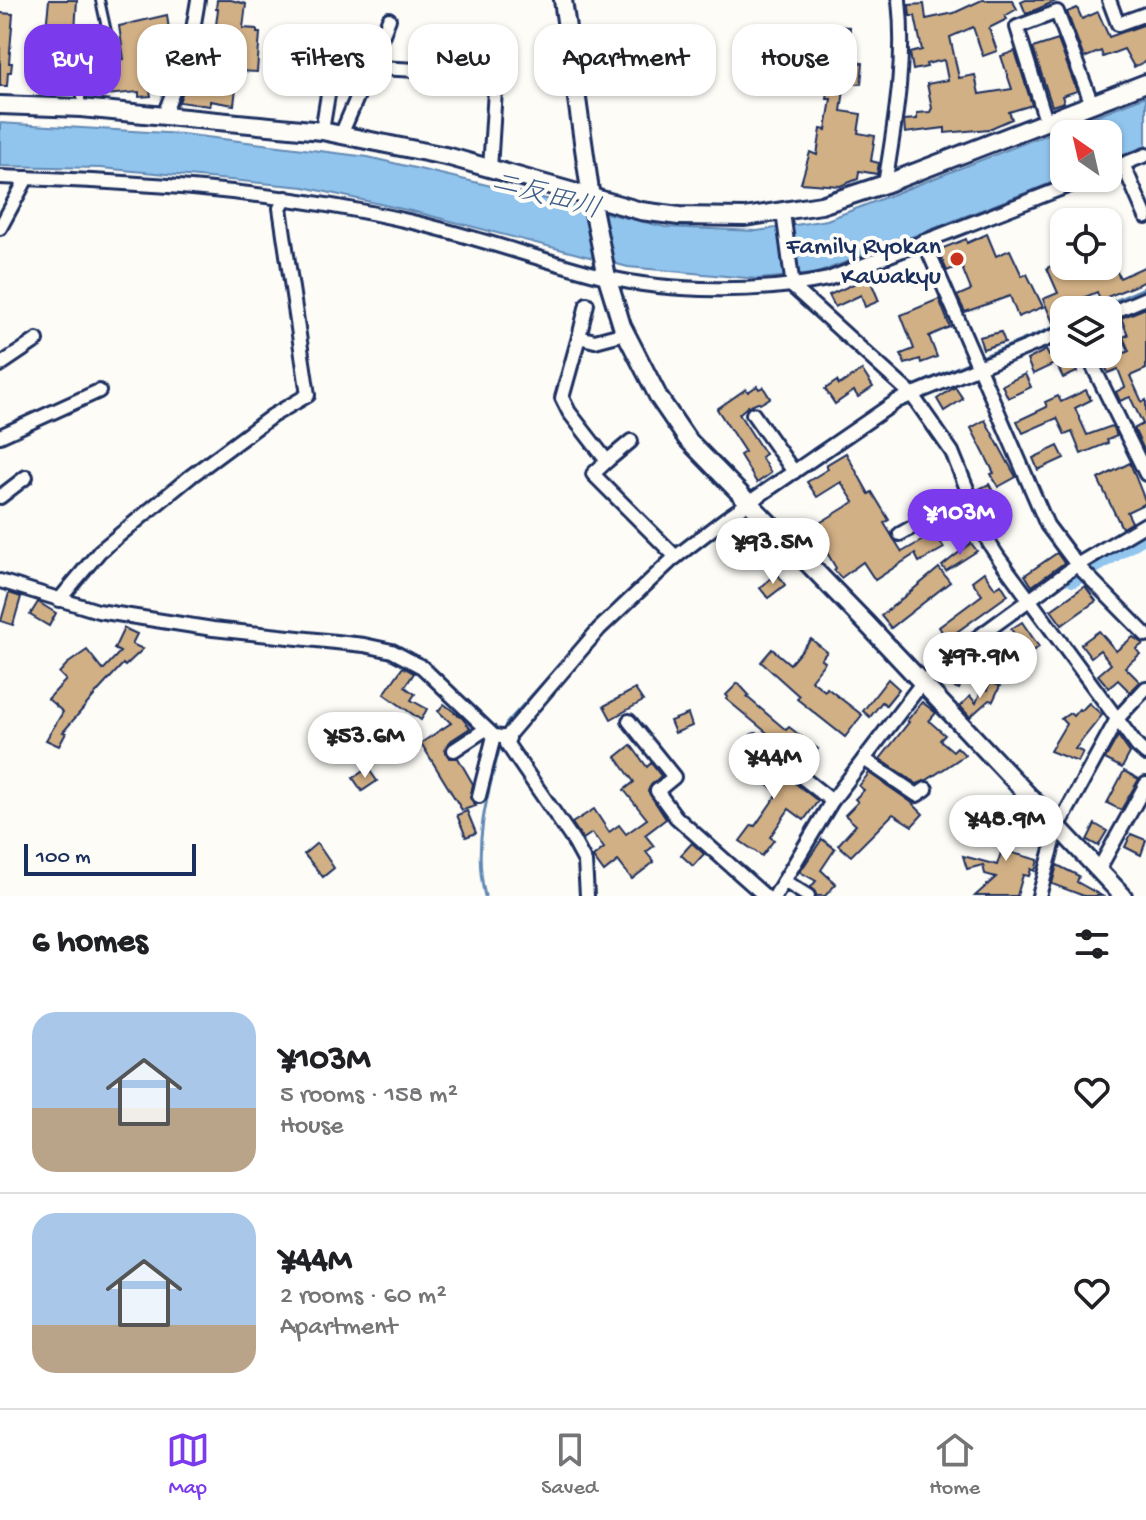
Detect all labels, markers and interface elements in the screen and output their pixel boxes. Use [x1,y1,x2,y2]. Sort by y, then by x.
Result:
chip: Buy [24,24,121,96]
chip: Rent [137,24,247,96]
chip: Filters [263,24,392,96]
chip: New [408,24,518,96]
chip: Apartment [534,24,716,96]
chip: House [732,24,857,96]
north arrow [1050,120,1122,192]
map controls [1050,120,1122,368]
water label: 二反田川 [487,167,604,228]
button: locate [1050,208,1122,280]
place label: Family Ryokan Kawakyu [785,233,942,294]
marker: Family Ryokan Kawakyu [948,250,966,268]
button: layers [1050,296,1122,368]
pin: ¥103M [904,489,1016,557]
text: ¥103M [926,499,994,530]
pin: ¥93.5M [708,518,838,586]
text: ¥93.5M [734,528,812,559]
pin: ¥97.9M [915,632,1045,700]
text: ¥97.9M [941,642,1019,673]
pin: ¥53.6M [300,712,430,780]
text: ¥53.6M [326,722,404,753]
pin: ¥44M [727,733,821,801]
text: ¥44M [747,743,801,774]
pin: ¥48.9M [941,795,1071,863]
text: ¥48.9M [967,805,1045,836]
scale bar [24,840,196,876]
text: 100 m [36,845,91,871]
icon: filters [1070,922,1114,966]
text: 6 homes [32,924,147,964]
text: ¥103M [280,1041,370,1081]
icon: home [96,1044,192,1140]
icon: heart [1070,1070,1114,1114]
text: 5 rooms · 158 m² [280,1081,458,1112]
text: House [280,1112,344,1143]
text: ¥44M [280,1242,352,1282]
icon: home [96,1245,192,1341]
icon: heart [1070,1271,1114,1315]
text: 2 rooms · 60 m² [280,1282,446,1313]
text: Apartment [280,1313,397,1344]
tab: Map [166,1428,210,1502]
tab: Saved [541,1428,598,1502]
tab: Home [929,1428,980,1502]

